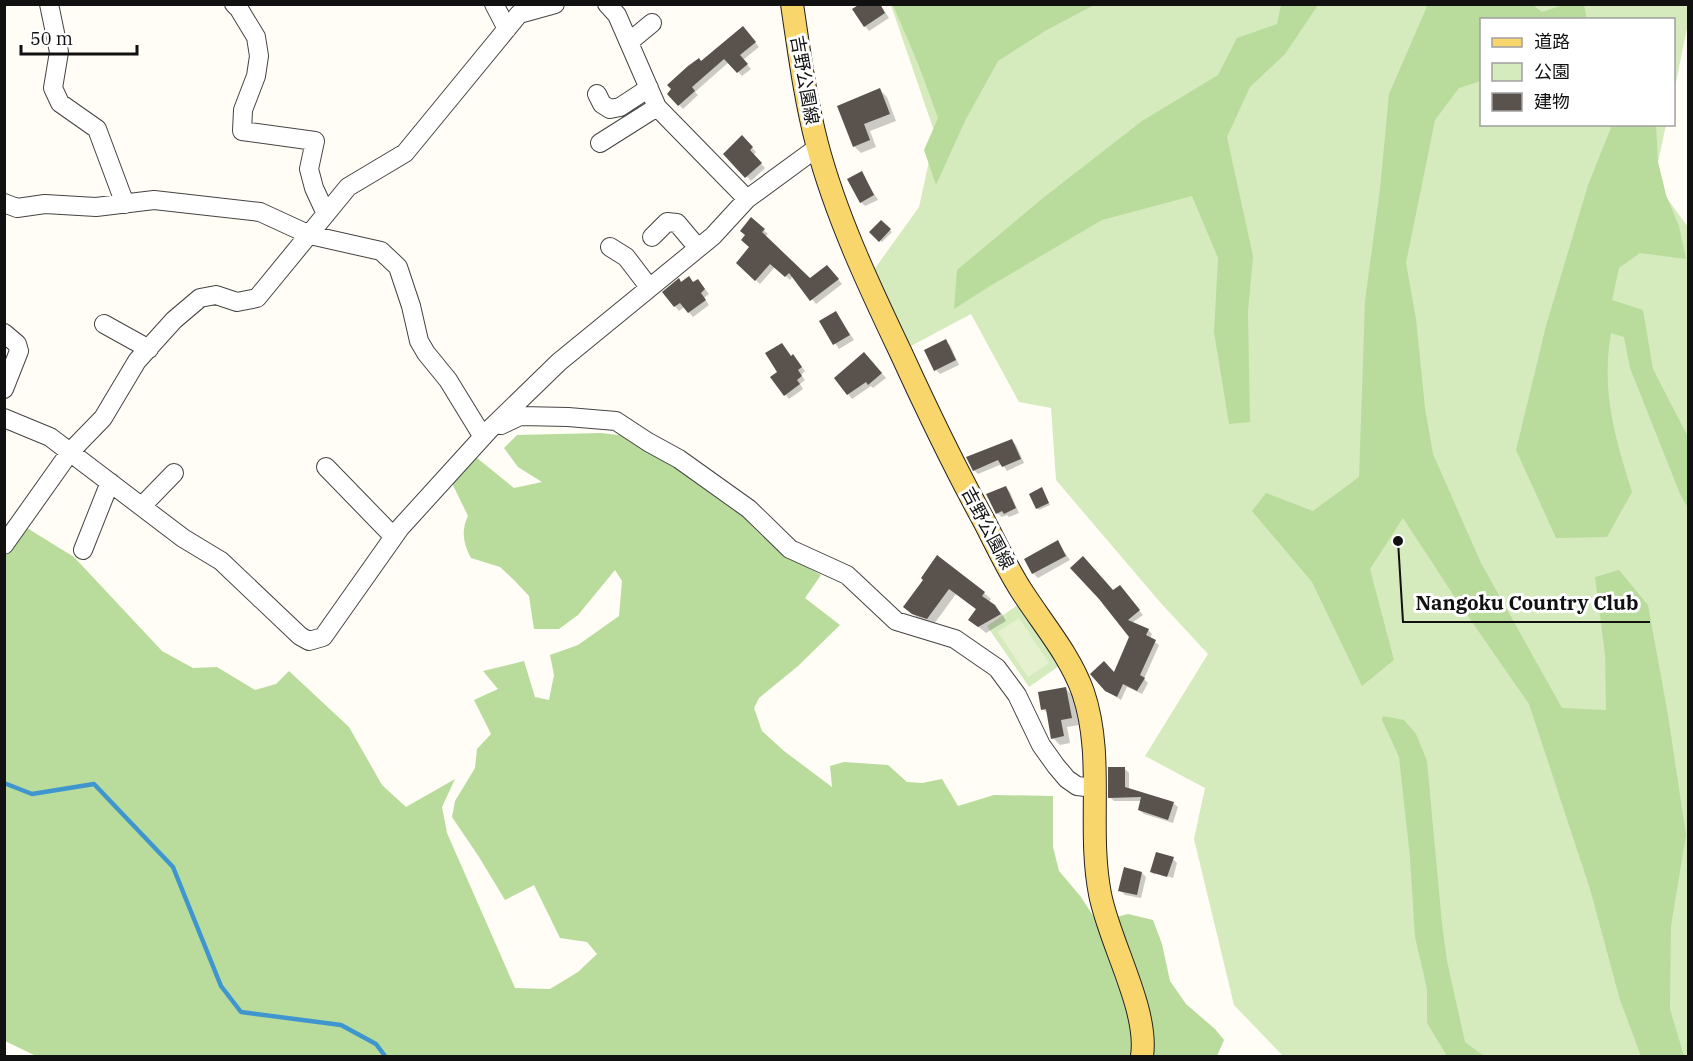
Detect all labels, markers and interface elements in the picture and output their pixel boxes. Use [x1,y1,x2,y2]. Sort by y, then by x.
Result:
scale bar [21,18,136,56]
legend [1480,18,1675,126]
text: 50 m [30,27,73,50]
text: 道路 [1534,30,1570,53]
street label: 吉野公園線 [786,34,824,126]
text: 公園 [1534,60,1570,83]
text: 建物 [1534,90,1570,113]
street label: 吉野公園線 [957,483,1019,573]
callout: Nangoku Country Club [1403,584,1650,622]
text: Nangoku Country Club [1415,589,1639,616]

